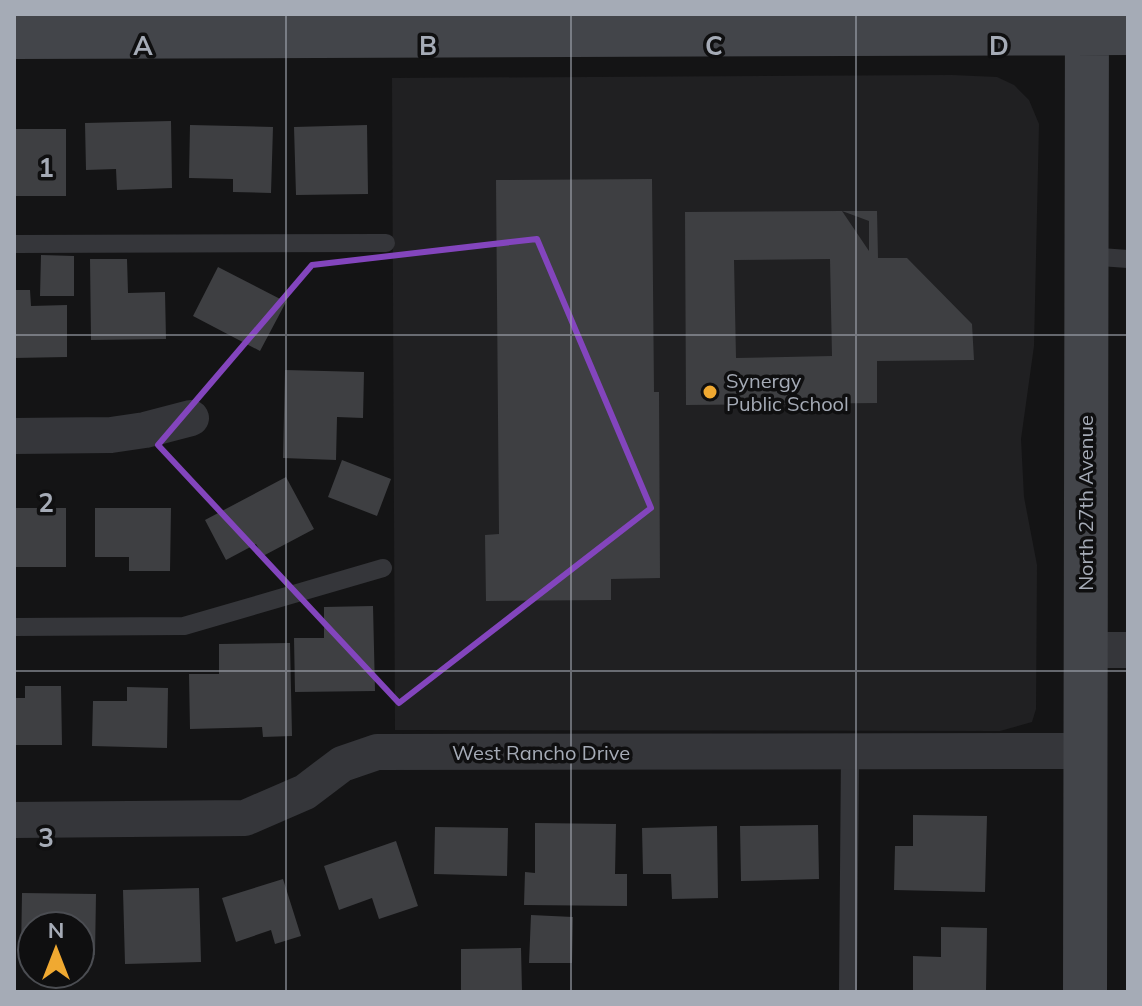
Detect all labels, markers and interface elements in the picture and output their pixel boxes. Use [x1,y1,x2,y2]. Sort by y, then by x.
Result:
text: A [133,29,153,62]
text: B [419,29,437,62]
text: C [705,29,723,62]
text: D [989,29,1009,62]
text: 1 [38,151,54,184]
place label: Synergy Public School [726,368,849,416]
marker: Synergy Public School [701,383,719,401]
street label: North 27th Avenue [1073,415,1098,591]
text: 2 [38,486,54,519]
street label: West Rancho Drive [452,740,630,765]
text: 3 [38,821,54,854]
north arrow [16,910,96,990]
text: N [48,916,64,944]

